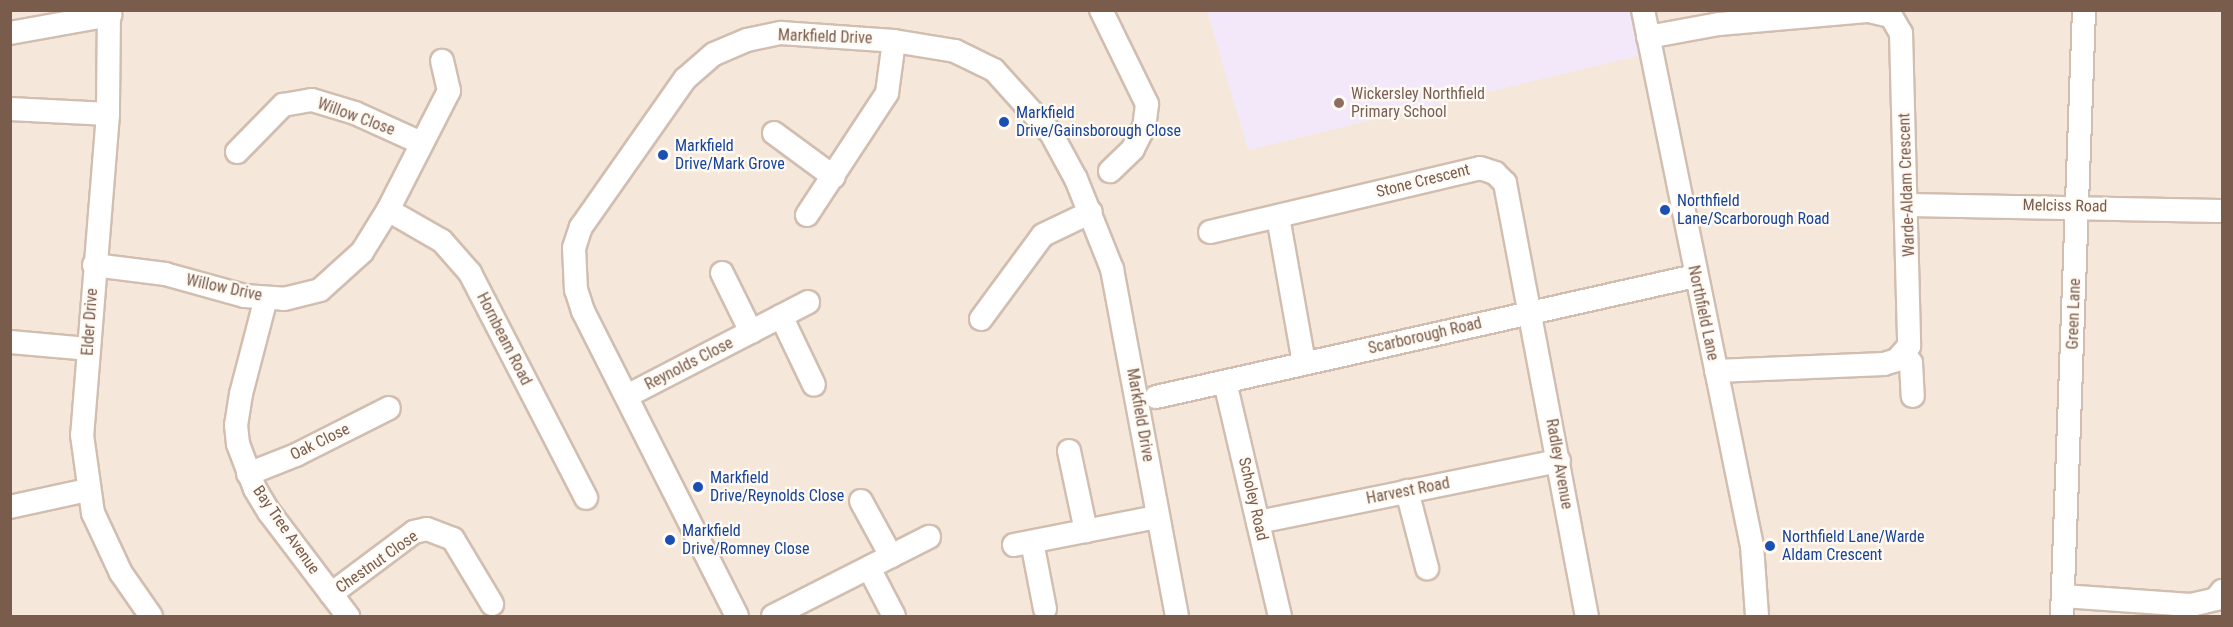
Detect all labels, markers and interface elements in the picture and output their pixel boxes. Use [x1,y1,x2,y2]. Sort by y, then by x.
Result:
street label: Markfield Drive [778,26,872,48]
place label: Wickersley Northfield Primary School [1351,84,1485,122]
street label: Willow Close [315,94,397,140]
marker: Wickersley Northfield Primary School [1332,96,1346,110]
place label: Markfield Drive/Gainsborough Close [1016,103,1181,141]
street label: Warde-Aldam Crescent [1895,113,1919,257]
marker: Markfield Drive/Gainsborough Close [997,115,1011,129]
place label: Markfield Drive/Mark Grove [675,136,785,174]
marker: Markfield Drive/Mark Grove [656,148,670,162]
street label: Stone Crescent [1374,160,1472,202]
place label: Northfield Lane/Scarborough Road [1677,191,1830,229]
street label: Melciss Road [2022,196,2108,216]
marker: Northfield Lane/Scarborough Road [1658,203,1672,217]
street label: Northfield Lane [1684,264,1722,362]
street label: Willow Drive [184,271,264,305]
street label: Green Lane [2063,278,2085,350]
street label: Elder Drive [78,288,102,356]
street label: Hornbeam Road [472,289,536,389]
street label: Scarborough Road [1366,314,1484,358]
street label: Reynolds Close [642,334,736,394]
street label: Markfield Drive [1122,367,1158,463]
street label: Radley Avenue [1542,417,1576,511]
street label: Oak Close [287,419,353,465]
street label: Scholey Road [1234,455,1272,543]
place label: Markfield Drive/Reynolds Close [710,468,844,506]
street label: Harvest Road [1365,473,1451,509]
marker: Markfield Drive/Reynolds Close [691,480,705,494]
street label: Bay Tree Avenue [248,482,324,578]
place label: Markfield Drive/Romney Close [682,521,809,559]
street label: Chestnut Close [332,527,422,597]
place label: Northfield Lane/Warde Aldam Crescent [1782,527,1925,565]
marker: Markfield Drive/Romney Close [663,533,677,547]
marker: Northfield Lane/Warde Aldam Crescent [1763,539,1777,553]

